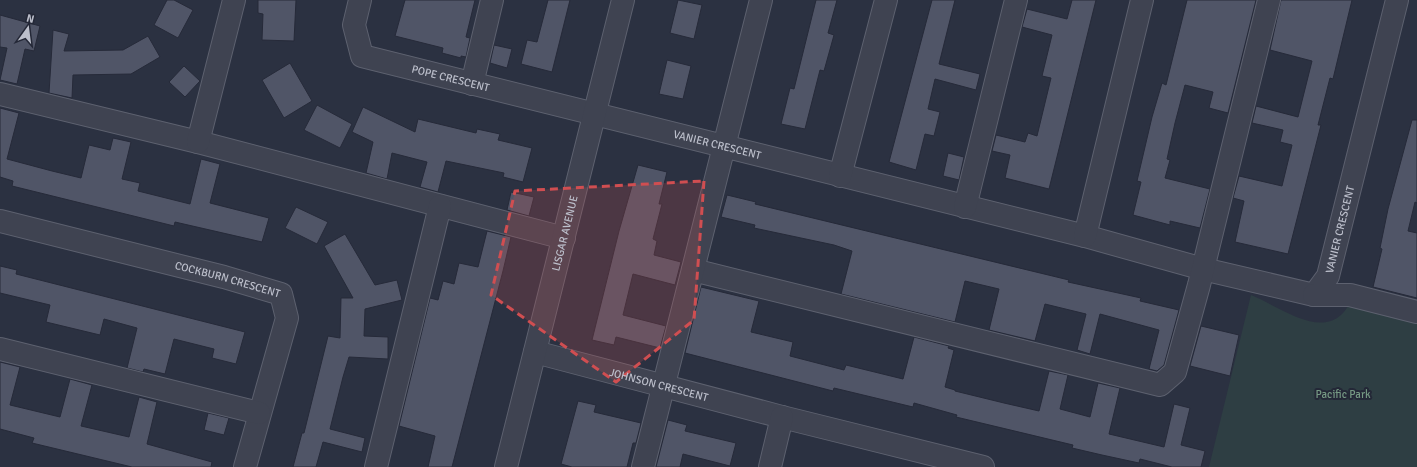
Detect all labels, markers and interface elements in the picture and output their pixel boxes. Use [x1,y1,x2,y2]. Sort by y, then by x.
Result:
north arrow [8,8,48,48]
text: N [25,12,36,26]
street label: POPE CRESCENT [410,62,491,94]
street label: VANIER CRESCENT [672,127,763,162]
street label: VANIER CRESCENT [1322,184,1357,275]
street label: LISGAR AVENUE [549,194,580,272]
street label: COCKBURN CRESCENT [174,258,283,300]
street label: JOHNSON CRESCENT [608,365,710,404]
park label: Pacific Park [1316,388,1371,401]

